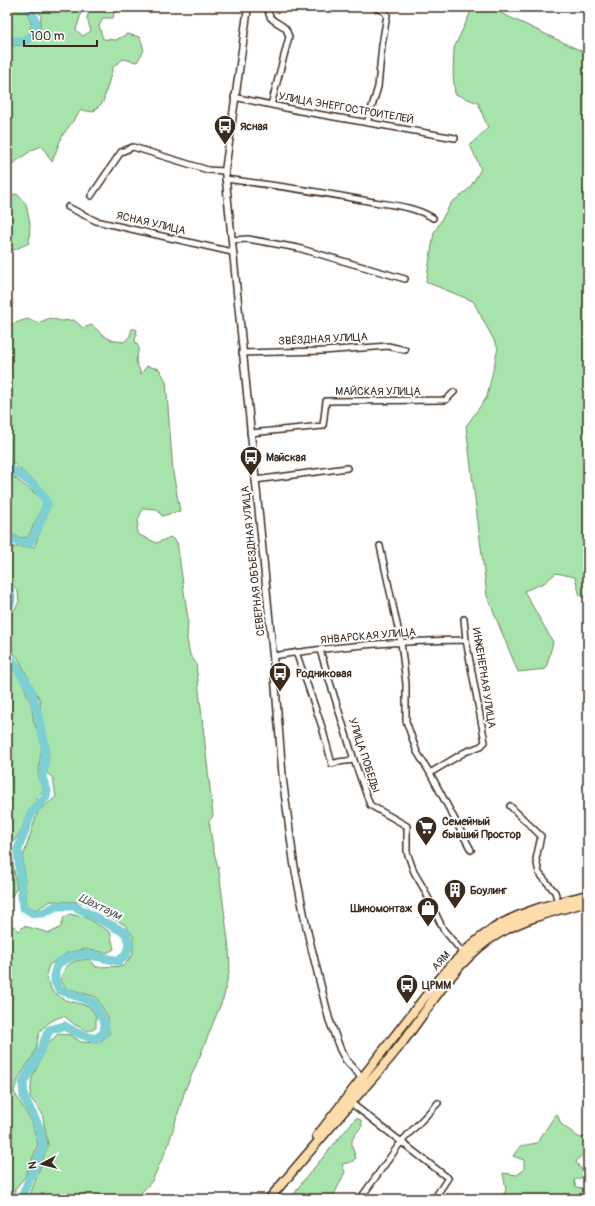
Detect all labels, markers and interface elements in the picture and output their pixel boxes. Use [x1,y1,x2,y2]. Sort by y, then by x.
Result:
scale bar [24,22,97,48]
text: 100 m [30,29,65,44]
street label: УЛИЦА ЭНЕРГОСТРОИТЕЛЕЙ [277,90,415,126]
bus stop icon: Ясная [212,113,238,146]
place label: Ясная [240,120,268,133]
street label: ЯСНАЯ УЛИЦА [115,209,187,237]
street label: ЗВЁЗДНАЯ УЛИЦА [278,330,368,348]
street label: МАЙСКАЯ УЛИЦА [335,385,421,398]
bus stop icon: Майская [238,444,264,477]
place label: Майская [266,451,306,464]
street label: СЕВЕРНАЯ ОБЪЕЗДНАЯ УЛИЦА [239,485,267,637]
street label: ЯНВАРСКАЯ УЛИЦА [320,625,416,647]
street label: ИНЖЕНЕРНАЯ УЛИЦА [470,627,498,729]
bus stop icon: Родниковая [267,660,293,693]
place label: Родниковая [296,667,352,680]
street label: УЛИЦА ПОБЕДЫ [346,716,382,794]
supermarket icon: Семейный бывший Простор [413,814,439,847]
place label: Семейный бывший Простор [442,815,521,841]
building icon: Боулинг [442,877,468,910]
place label: Боулинг [470,884,507,897]
water label: Шахтаум [76,890,125,924]
shop icon: Шиномонтаж [415,895,441,928]
place label: Шиномонтаж [349,902,413,915]
street label: АЯМ [429,949,453,973]
bus stop icon: ЦРММ [394,972,420,1005]
place label: ЦРММ [422,979,451,992]
north arrow [22,1144,62,1184]
text: N [26,1160,39,1170]

